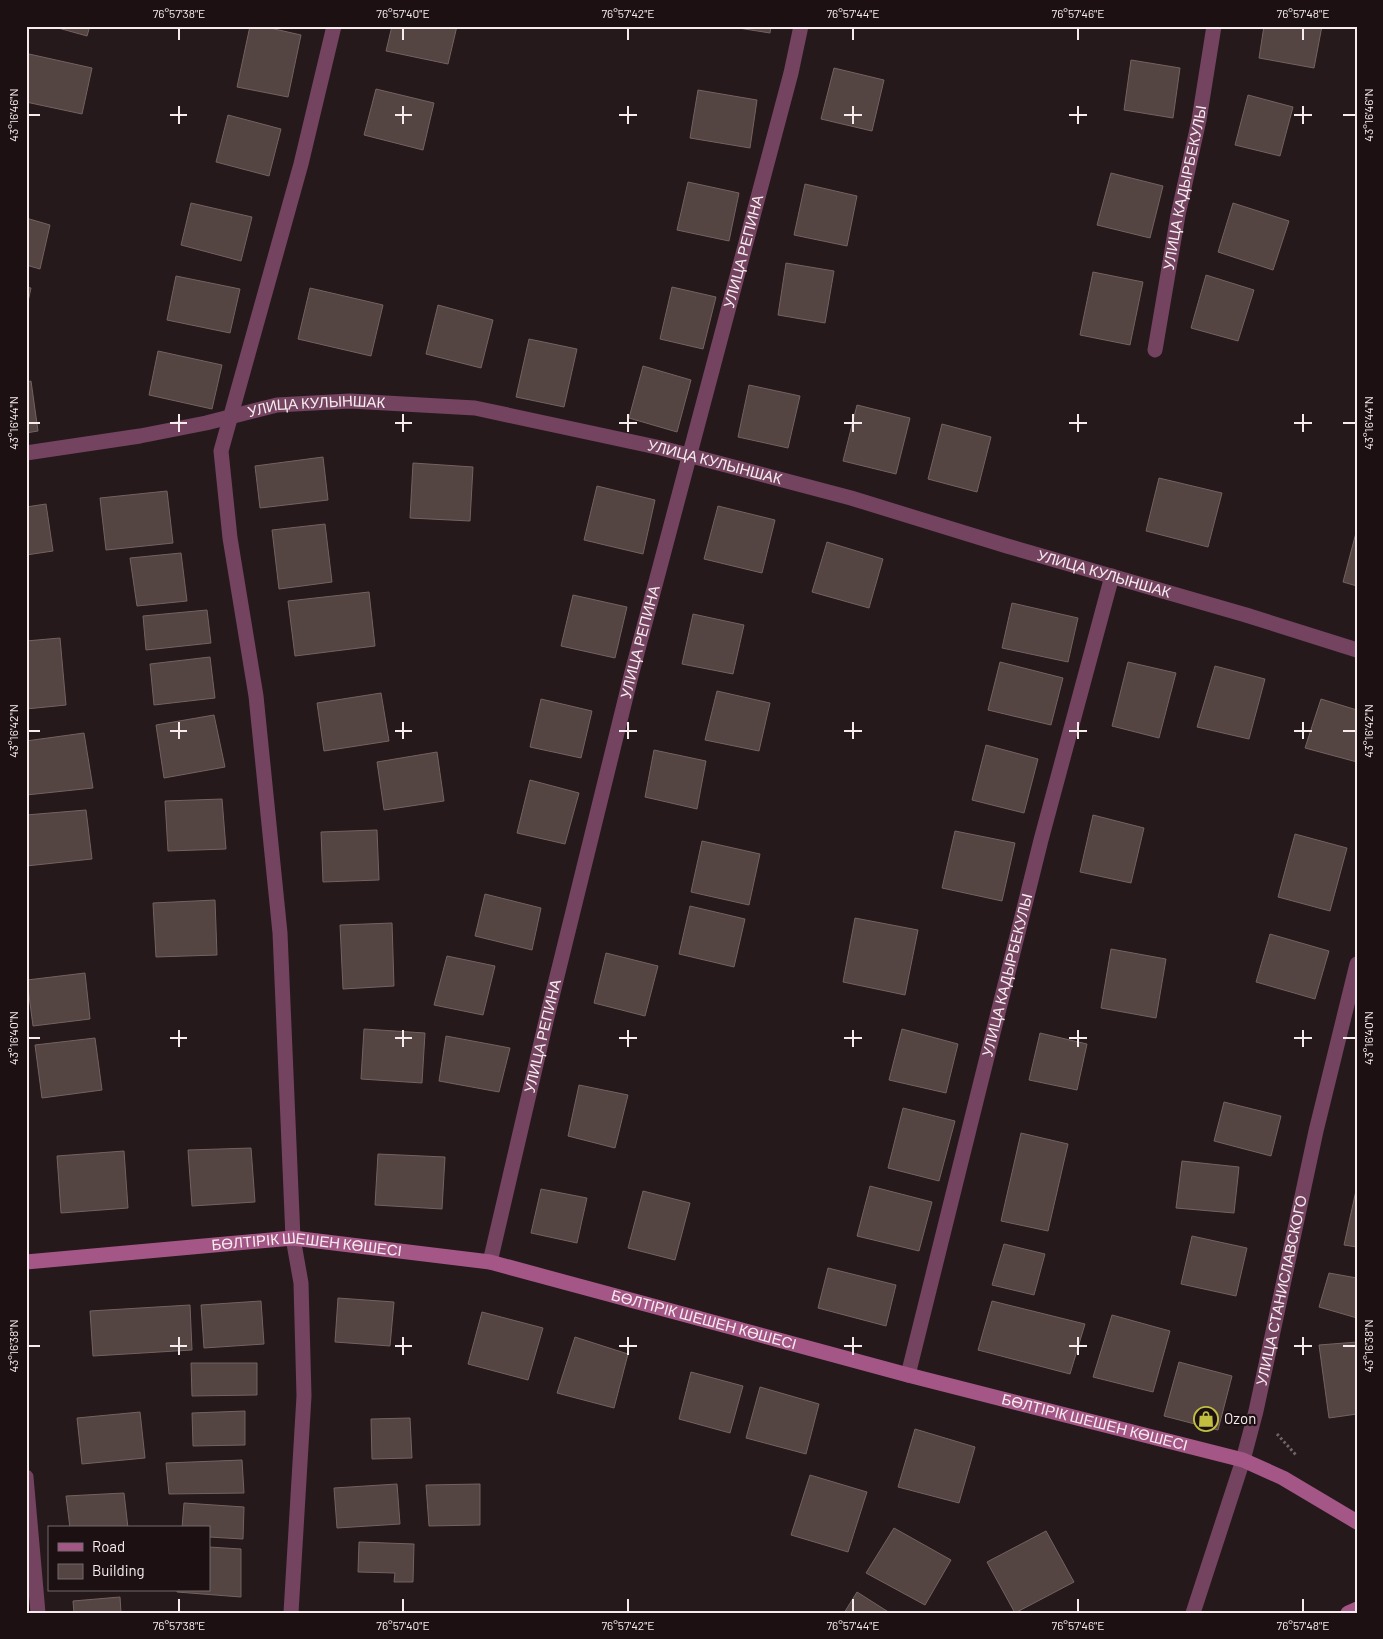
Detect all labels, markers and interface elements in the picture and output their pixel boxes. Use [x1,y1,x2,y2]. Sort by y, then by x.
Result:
text: 76°57'38"E [153,6,205,20]
text: 76°57'40"E [376,6,430,20]
text: 76°57'42"E [601,6,655,20]
text: 76°57'44"E [826,6,880,20]
text: 76°57'46"E [1052,6,1104,20]
text: 76°57'48"E [1276,6,1330,20]
text: 43°16'46"N [6,88,20,142]
text: 43°16'46"N [1361,88,1375,142]
street label: УЛИЦА КАДЫРБЕКУЛЫ [1159,104,1209,271]
street label: УЛИЦА РЕПИНА [719,193,766,310]
street label: УЛИЦА КУЛЫНШАК [246,391,386,420]
text: 43°16'44"N [6,396,20,450]
text: 43°16'44"N [1361,396,1375,450]
street label: УЛИЦА КУЛЫНШАК [646,435,784,488]
street label: УЛИЦА КУЛЫНШАК [1035,545,1173,601]
street label: УЛИЦА РЕПИНА [616,583,663,700]
text: 43°16'42"N [6,704,20,758]
text: 43°16'42"N [1361,704,1375,758]
street label: УЛИЦА КАДЫРБЕКУЛЫ [977,892,1035,1058]
street label: УЛИЦА РЕПИНА [520,977,564,1094]
text: 43°16'40"N [6,1011,20,1065]
text: 43°16'40"N [1361,1011,1375,1065]
street label: УЛИЦА СТАНИСЛАВСКОГО [1252,1193,1310,1387]
street label: БӨЛТІРІК ШЕШЕН КӨШЕСІ [211,1228,403,1259]
street label: БӨЛТІРІК ШЕШЕН КӨШЕСІ [609,1285,799,1352]
text: 43°16'38"N [6,1319,20,1373]
text: 43°16'38"N [1361,1319,1375,1373]
street label: БӨЛТІРІК ШЕШЕН КӨШЕСІ [1000,1389,1190,1454]
shop icon: Ozon [1193,1406,1219,1432]
place label: Ozon [1224,1409,1256,1427]
legend [48,1526,210,1592]
text: Road [92,1537,125,1555]
text: Building [92,1561,145,1579]
text: 76°57'38"E [153,1618,205,1632]
text: 76°57'40"E [376,1618,430,1632]
text: 76°57'42"E [601,1618,655,1632]
text: 76°57'44"E [826,1618,880,1632]
text: 76°57'46"E [1052,1618,1104,1632]
text: 76°57'48"E [1276,1618,1330,1632]

